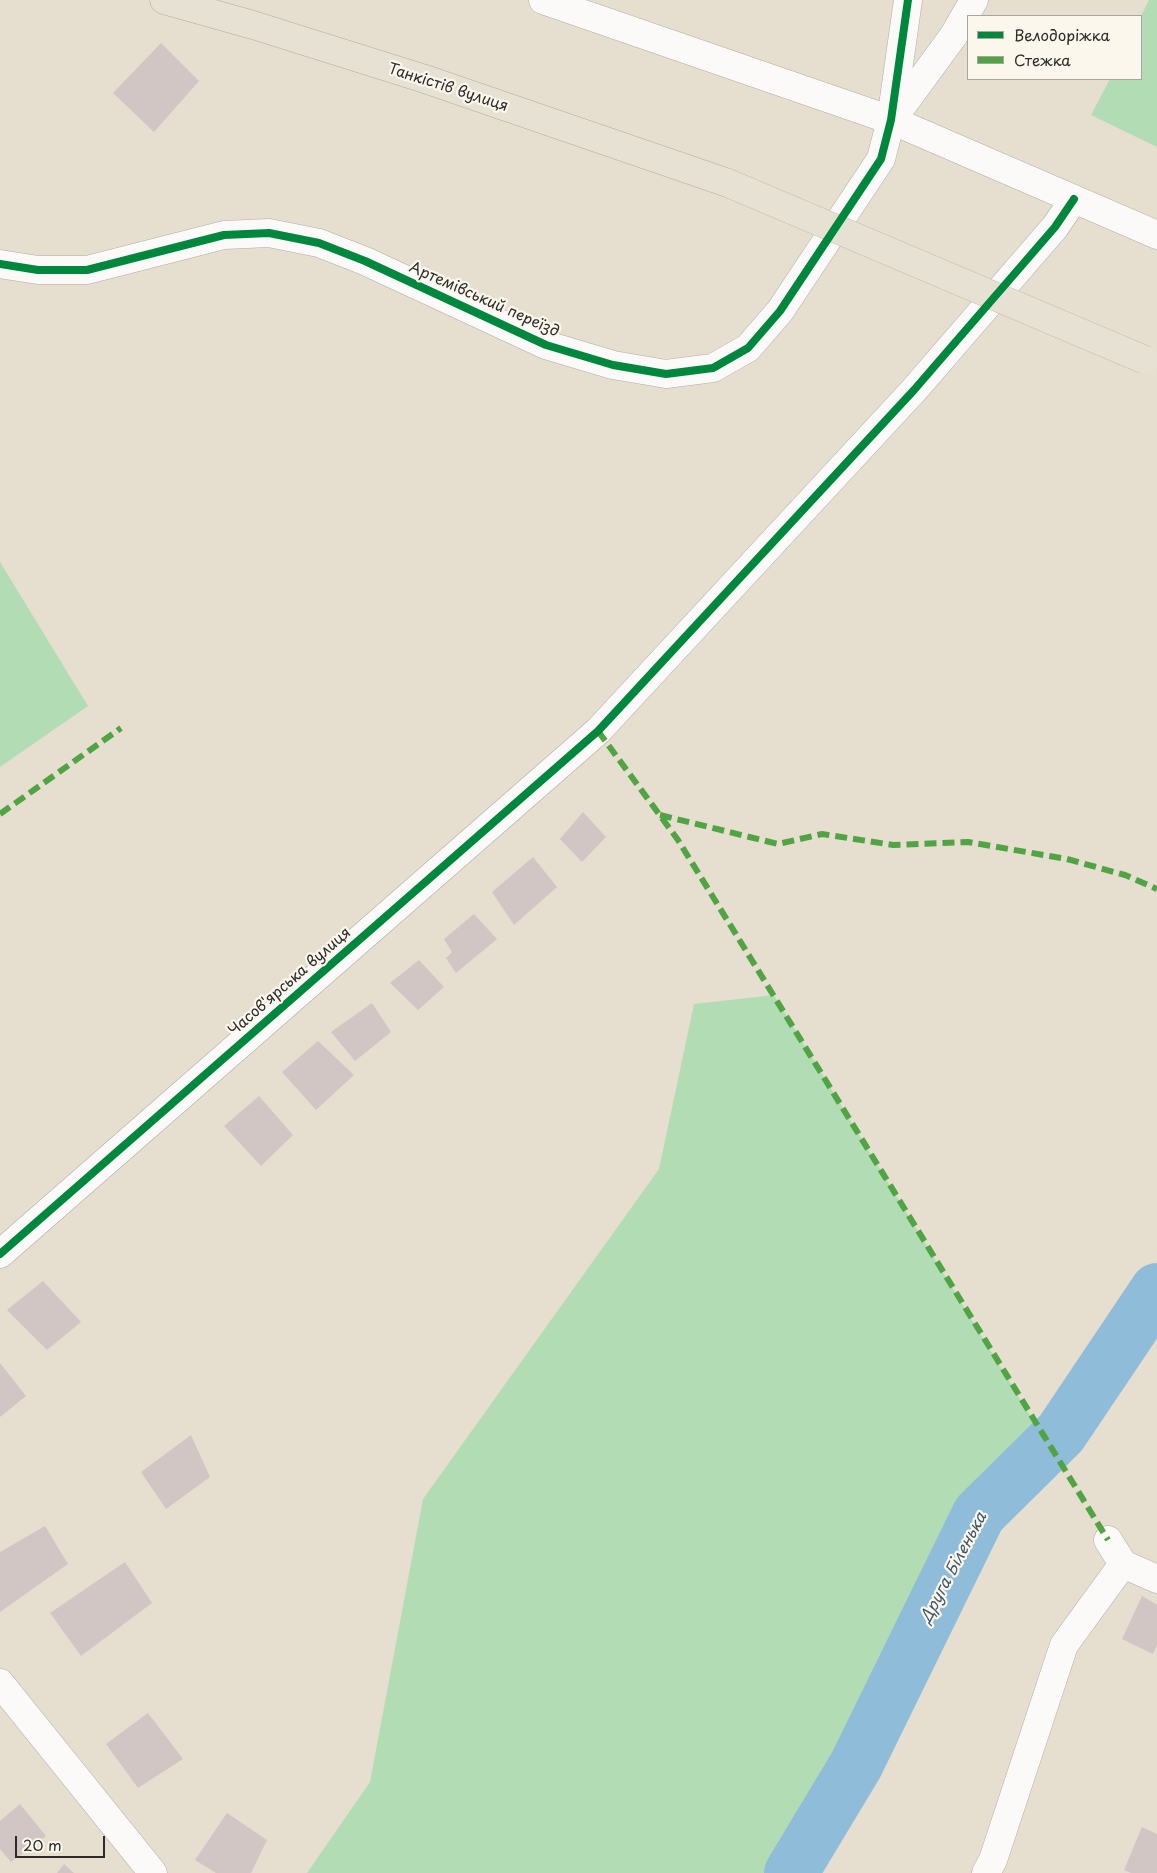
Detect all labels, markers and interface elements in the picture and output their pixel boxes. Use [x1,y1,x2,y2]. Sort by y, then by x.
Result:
legend [967,15,1142,80]
text: Велодоріжка [1014,23,1110,46]
text: Стежка [1014,48,1071,71]
street label: Танкістів вулиця [386,60,510,116]
street label: Артемівський переїзд [406,259,562,341]
street label: Часов'ярська вулиця [225,924,355,1040]
water label: Друга Біленька [917,1509,991,1627]
scale bar [18,1826,108,1858]
text: 20 m [23,1833,62,1856]

